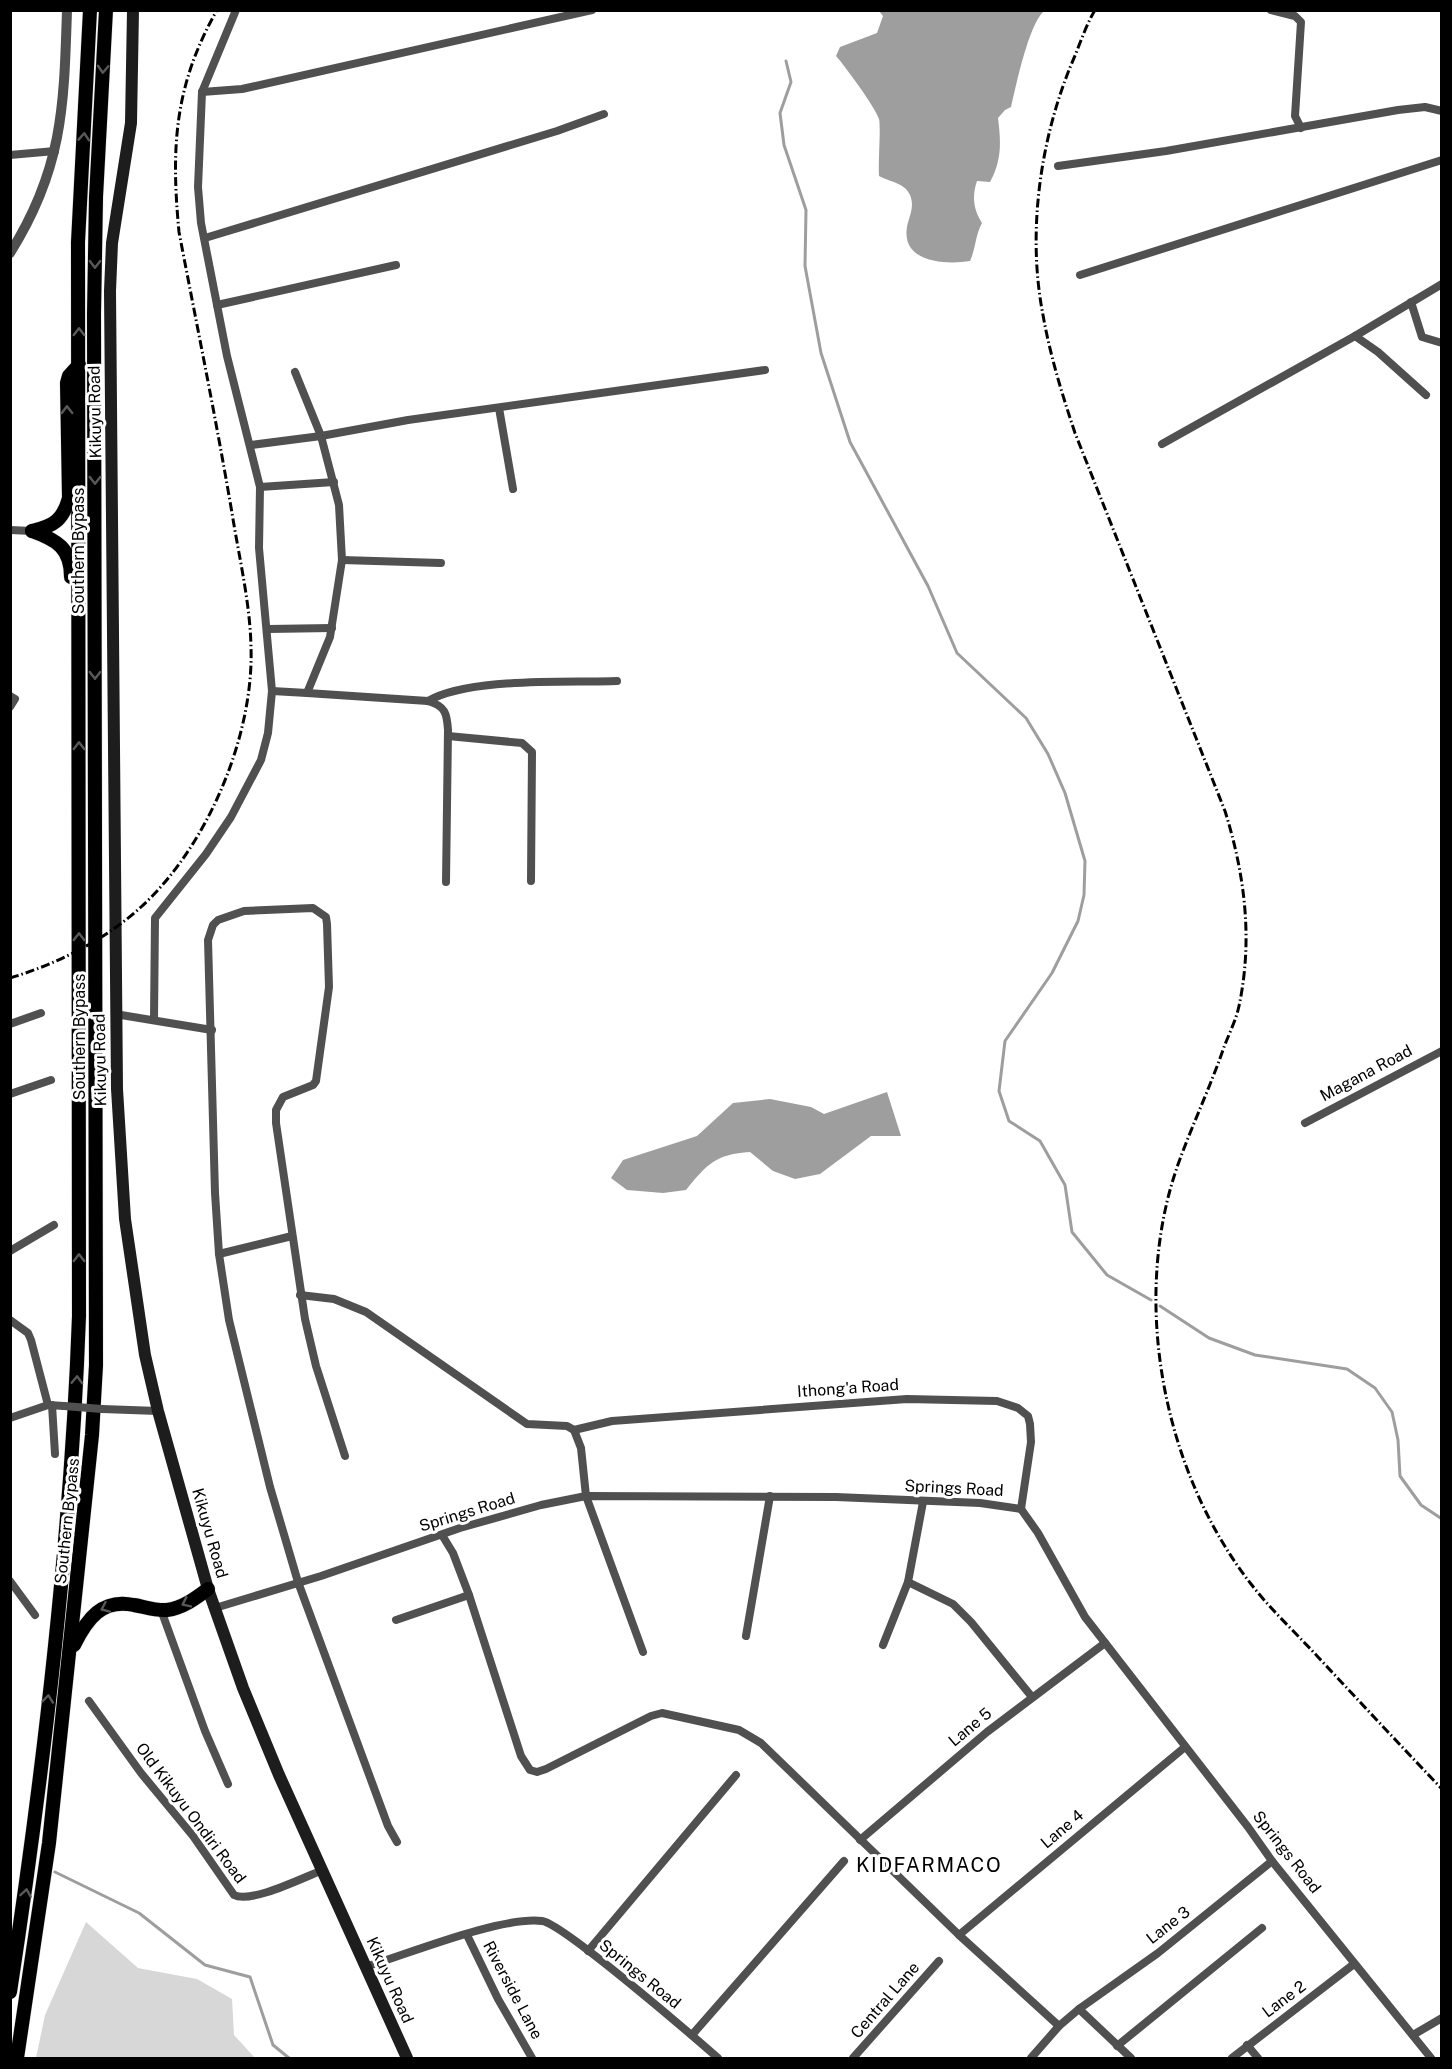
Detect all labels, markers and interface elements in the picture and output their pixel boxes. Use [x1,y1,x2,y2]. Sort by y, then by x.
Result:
one-way arrow [96,64,109,73]
one-way arrow [77,133,90,142]
one-way arrow [89,259,101,268]
one-way arrow [73,328,85,337]
street label: Kikuyu Road [85,365,105,459]
one-way arrow [61,405,74,414]
one-way arrow [89,475,101,484]
street label: Southern Bypass [69,488,88,614]
one-way arrow [89,670,101,679]
one-way arrow [73,741,85,750]
one-way arrow [73,932,85,941]
street label: Southern Bypass [70,974,89,1100]
street label: Kikuyu Road [90,1013,110,1107]
street label: Magana Road [1317,1041,1415,1105]
one-way arrow [73,1253,85,1262]
one-way arrow [70,1375,83,1384]
street label: Ithong'a Road [797,1375,899,1401]
street label: Southern Bypass [51,1457,83,1585]
street label: Springs Road [904,1476,1004,1500]
street label: Kikuyu Road [188,1486,232,1580]
street label: Springs Road [417,1488,517,1536]
one-way arrow [182,1596,192,1607]
one-way arrow [100,1601,111,1613]
one-way arrow [41,1695,54,1704]
street label: Lane 5 [945,1704,995,1750]
street label: Old Kikuyu Ondiri Road [132,1739,250,1887]
street label: Lane 4 [1037,1806,1087,1852]
street label: Springs Road [1249,1807,1325,1897]
district label: KIDFARMACO [856,1853,1002,1877]
one-way arrow [19,1888,31,1898]
street label: Lane 3 [1142,1902,1194,1948]
street label: Kikuyu Road [362,1934,418,2026]
street label: Springs Road [595,1935,685,2013]
street label: Riverside Lane [479,1938,547,2042]
street label: Central Lane [847,1958,923,2042]
street label: Lane 2 [1259,1977,1309,2021]

